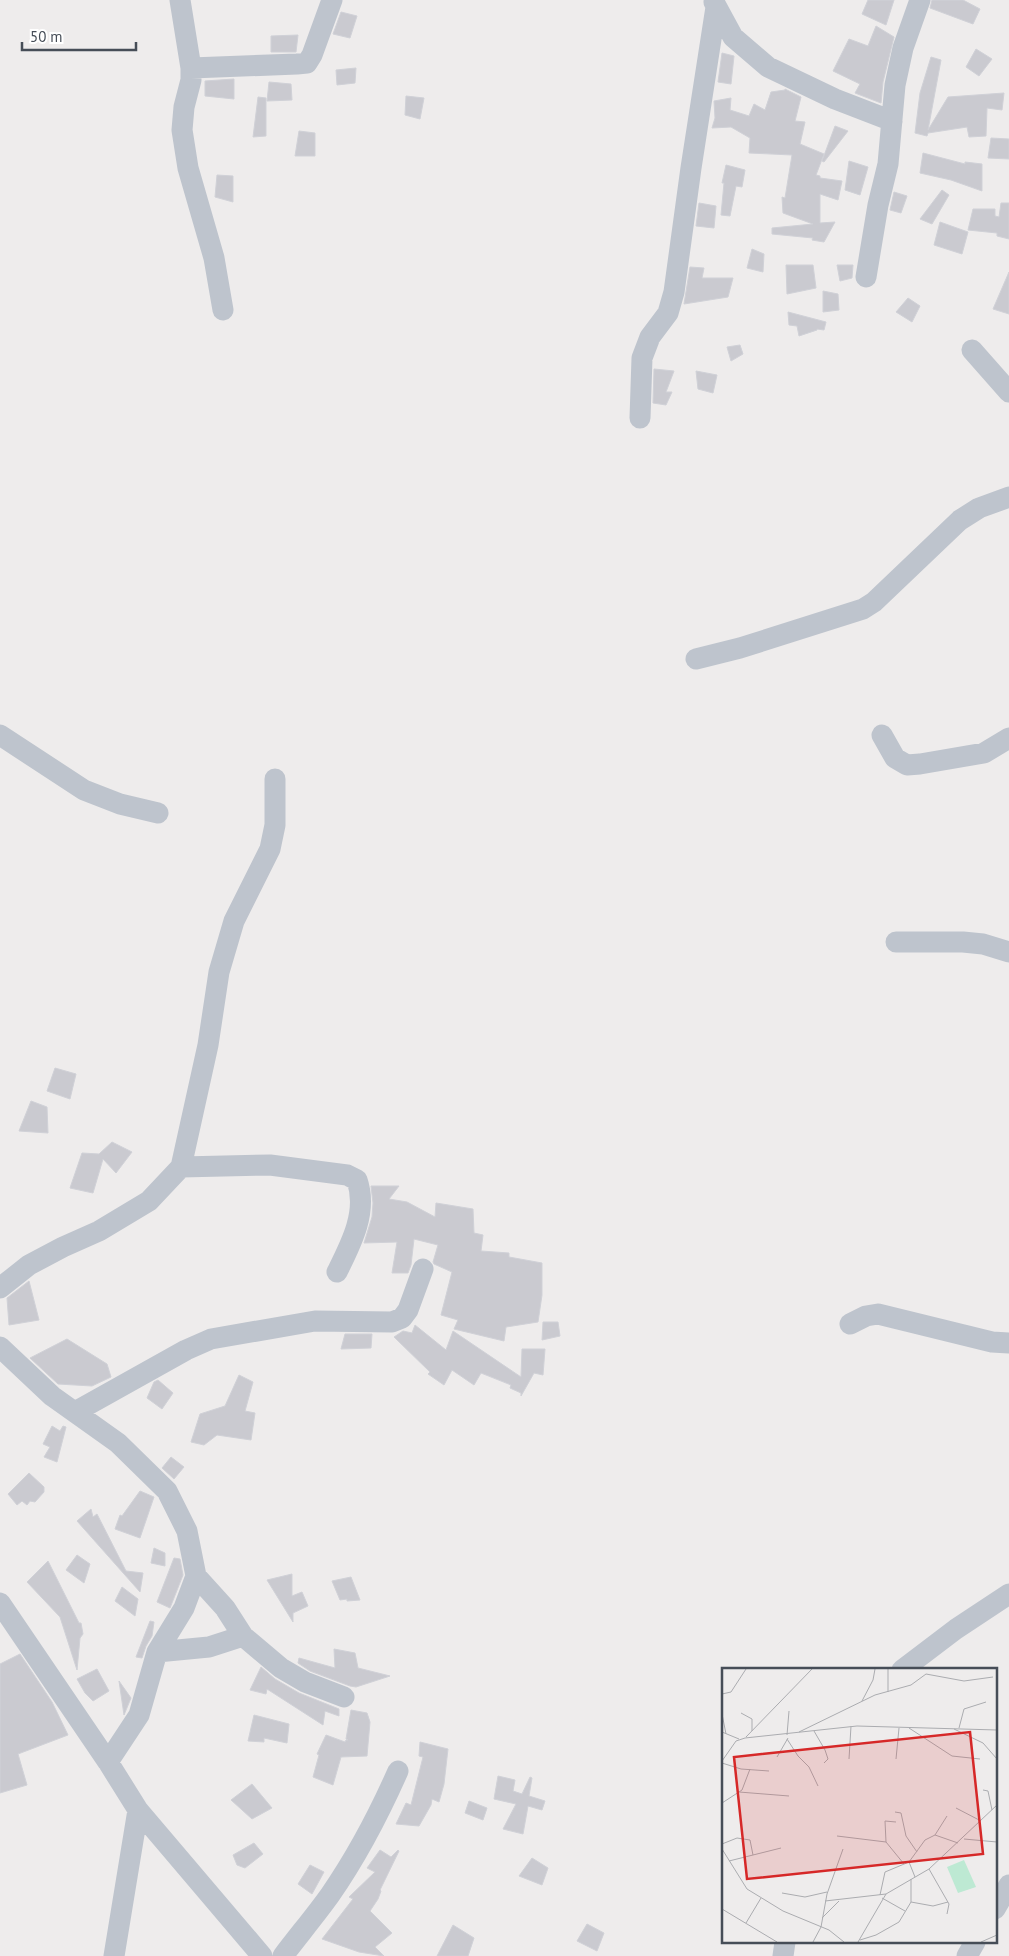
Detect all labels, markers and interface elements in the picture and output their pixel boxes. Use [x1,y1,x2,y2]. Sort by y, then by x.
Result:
scale bar [22,20,136,52]
text: 50 m [30,27,63,46]
inset map [722,1668,996,1944]

